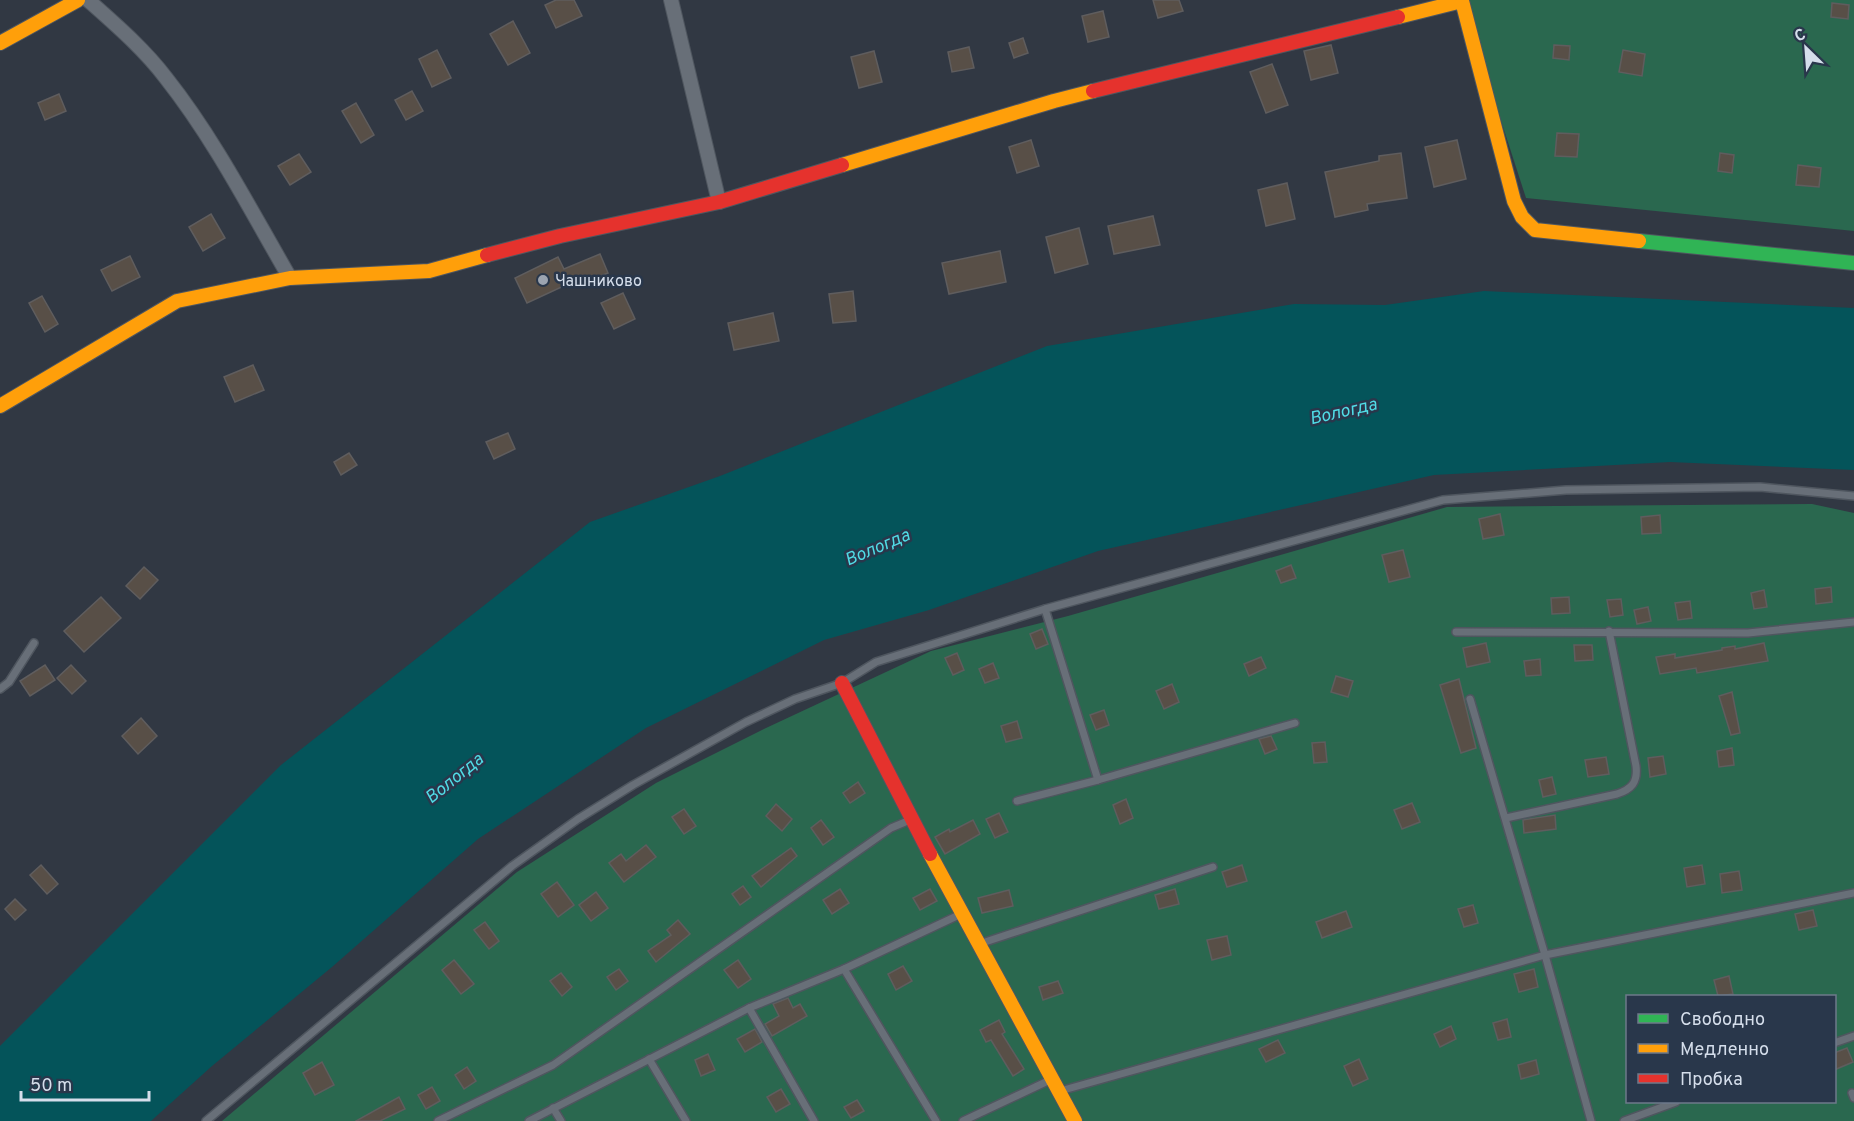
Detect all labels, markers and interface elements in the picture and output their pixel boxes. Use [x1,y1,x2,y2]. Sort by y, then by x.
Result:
north arrow [1776,18,1836,78]
text: С [1792,25,1809,47]
place label: Чашниково [555,272,642,292]
marker: Чашниково [536,273,550,287]
water label: Вологда [1307,393,1380,431]
water label: Вологда [841,524,914,572]
water label: Вологда [421,748,489,810]
legend [1626,995,1836,1103]
text: Свободно [1680,1009,1765,1032]
text: Медленно [1680,1039,1769,1062]
scale bar [21,1064,148,1102]
text: Пробка [1680,1069,1743,1092]
text: 50 m [30,1075,72,1098]

